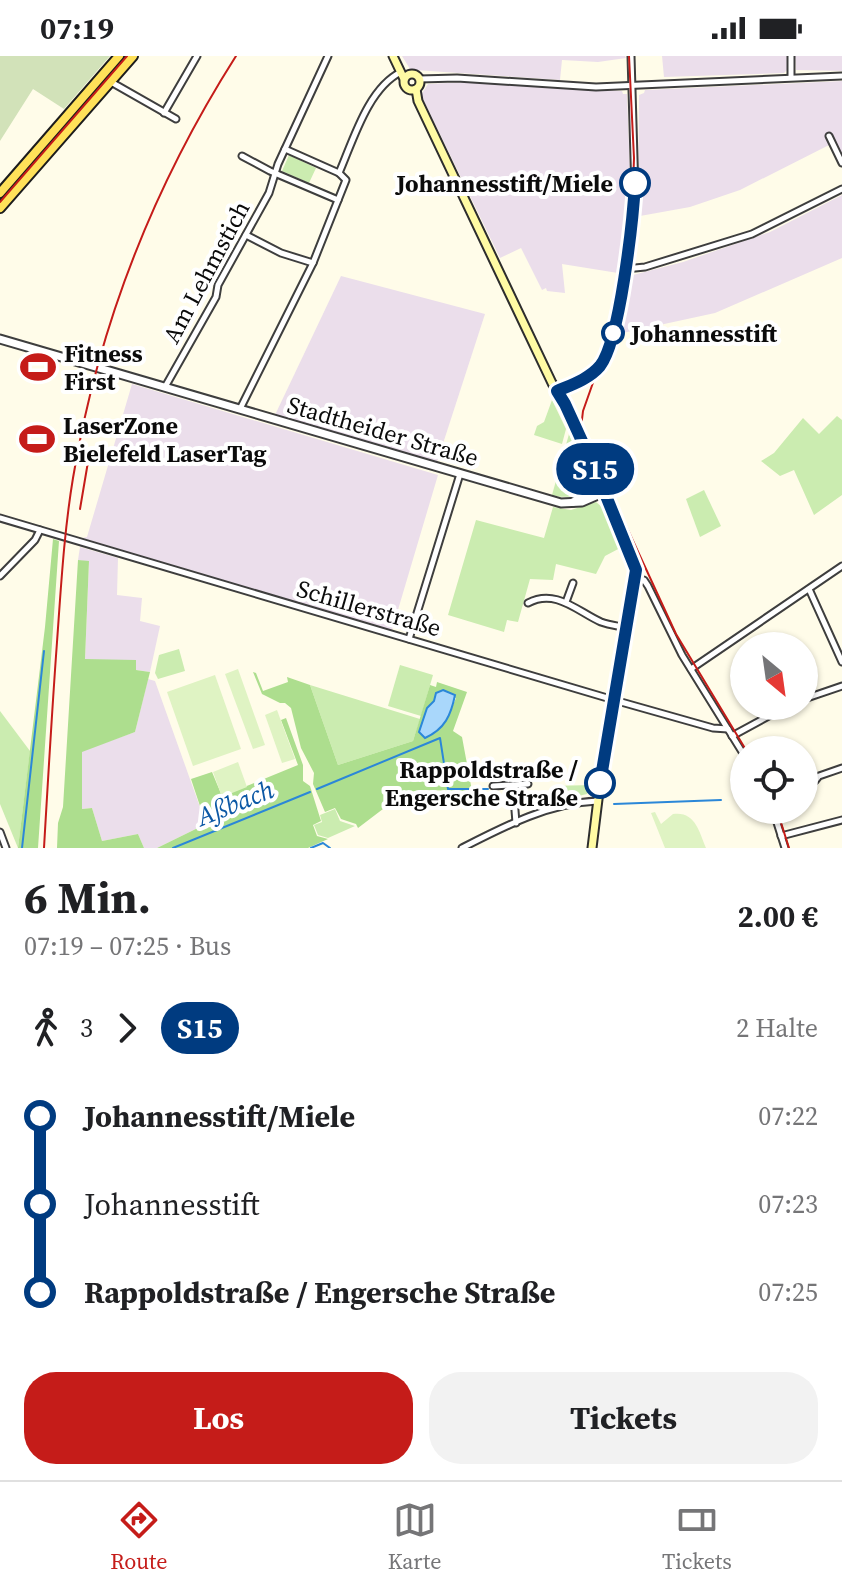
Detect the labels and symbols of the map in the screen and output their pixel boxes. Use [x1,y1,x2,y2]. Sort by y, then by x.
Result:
place label: Johannesstift/Miele [394,167,613,200]
marker: Johannesstift/Miele [620,168,650,198]
street label: Am Lehmstich [155,195,257,349]
place label: Johannesstift [629,317,778,350]
marker: Johannesstift [602,322,624,344]
place label: Fitness First [64,337,143,398]
sports icon: Fitness First [19,348,57,386]
street label: Stadtheider Straße [284,388,482,474]
place label: LaserZone Bielefeld LaserTag [63,409,267,470]
sports icon: LaserZone Bielefeld LaserTag [18,420,56,458]
line badge: S15 [549,443,641,495]
street label: Schillerstraße [293,572,445,644]
north arrow [730,632,818,720]
place label: Rappoldstraße / Engersche Straße [385,753,579,814]
marker: Rappoldstraße / Engersche Straße [585,768,615,798]
water label: Aßbach [189,771,279,836]

